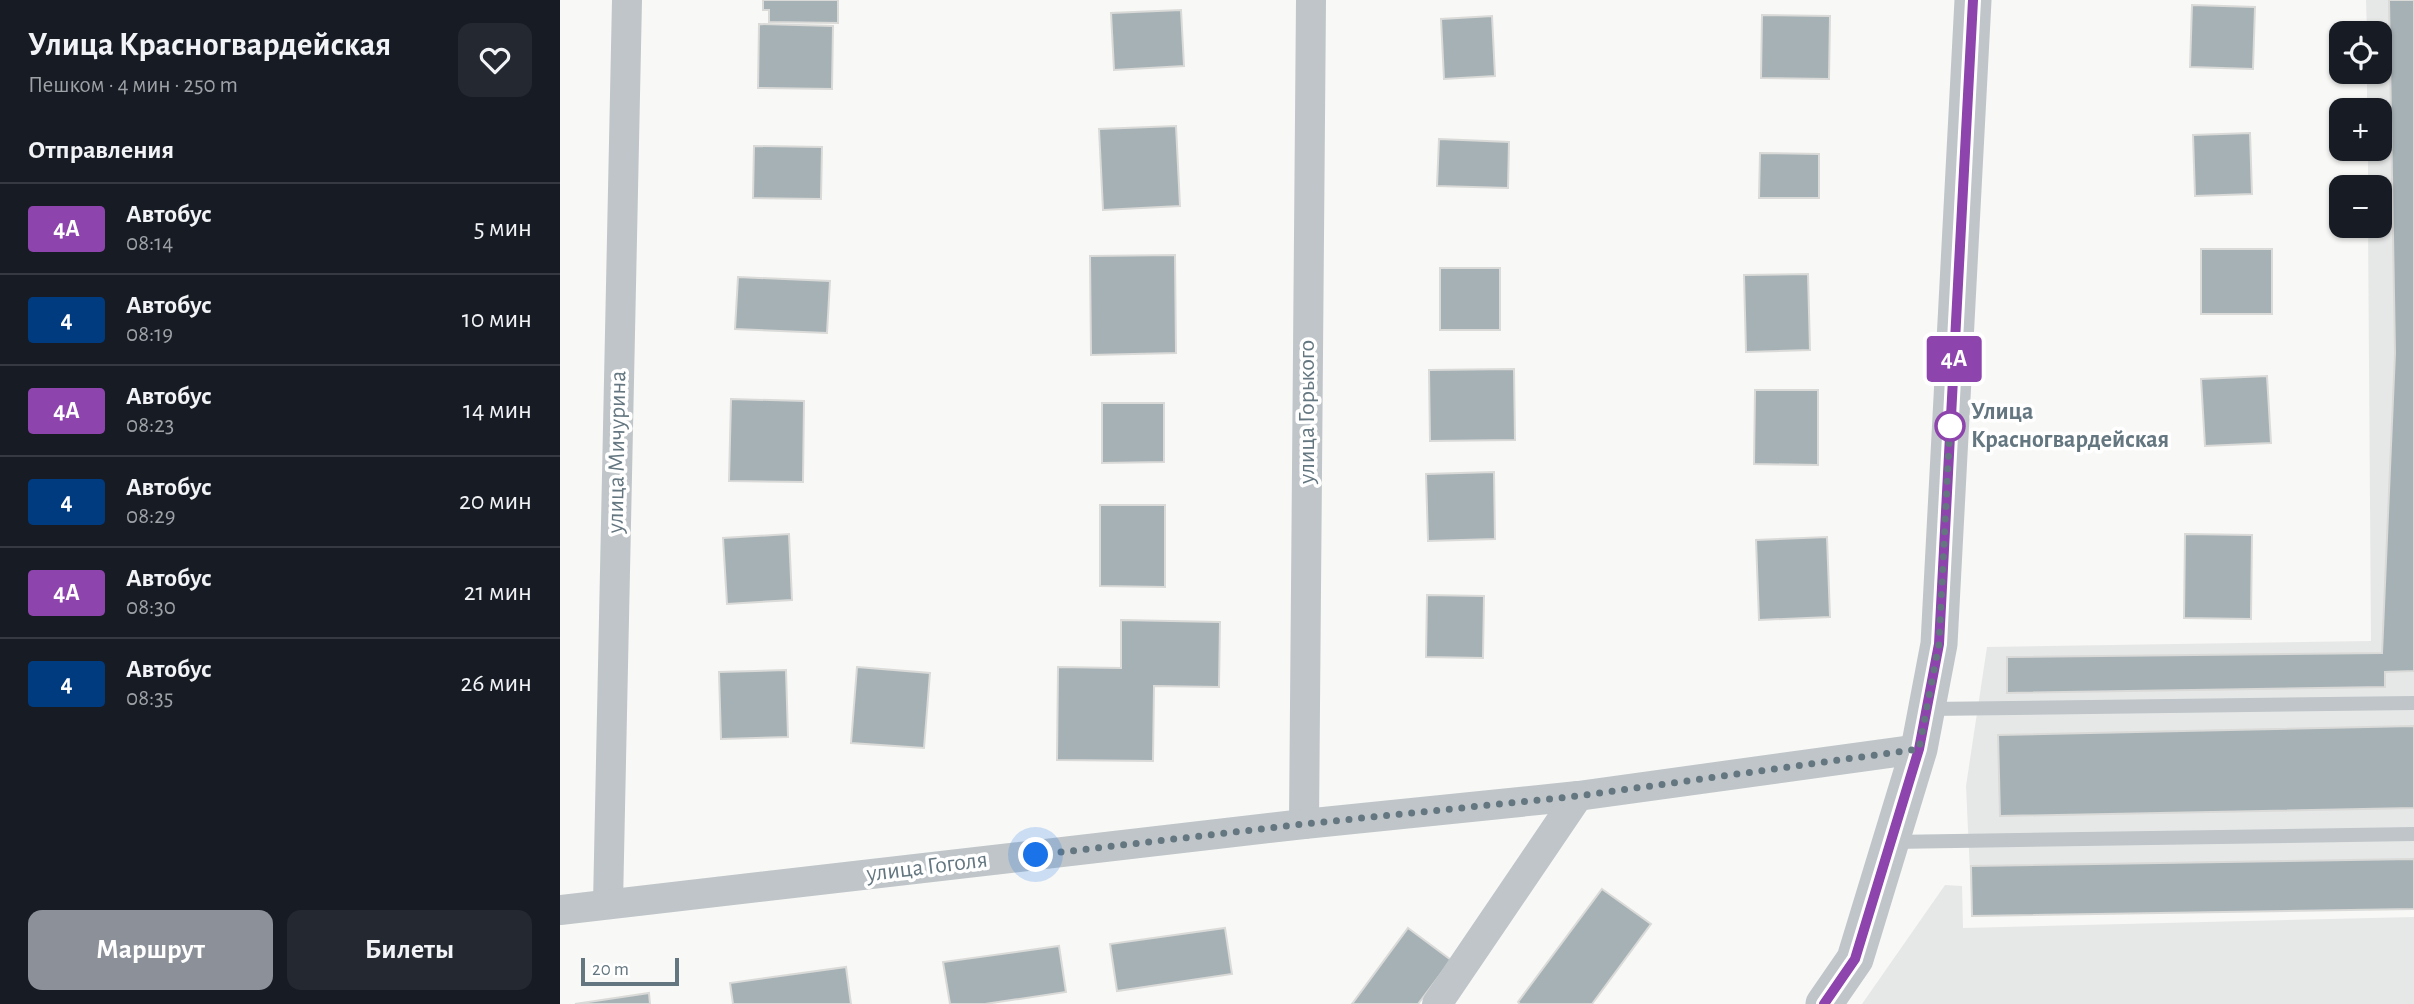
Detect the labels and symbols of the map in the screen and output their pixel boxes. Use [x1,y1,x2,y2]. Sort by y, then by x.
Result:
line badge: 4А [1922,336,1986,382]
street label: улица Горького [1295,340,1319,485]
street label: улица Мичурина [604,371,630,534]
place label: Улица Красногвардейская [1971,400,2169,452]
marker: Улица Красногвардейская [1935,411,1965,441]
your location [1018,837,1053,872]
street label: улица Гоголя [864,848,989,886]
scale bar [581,955,679,987]

